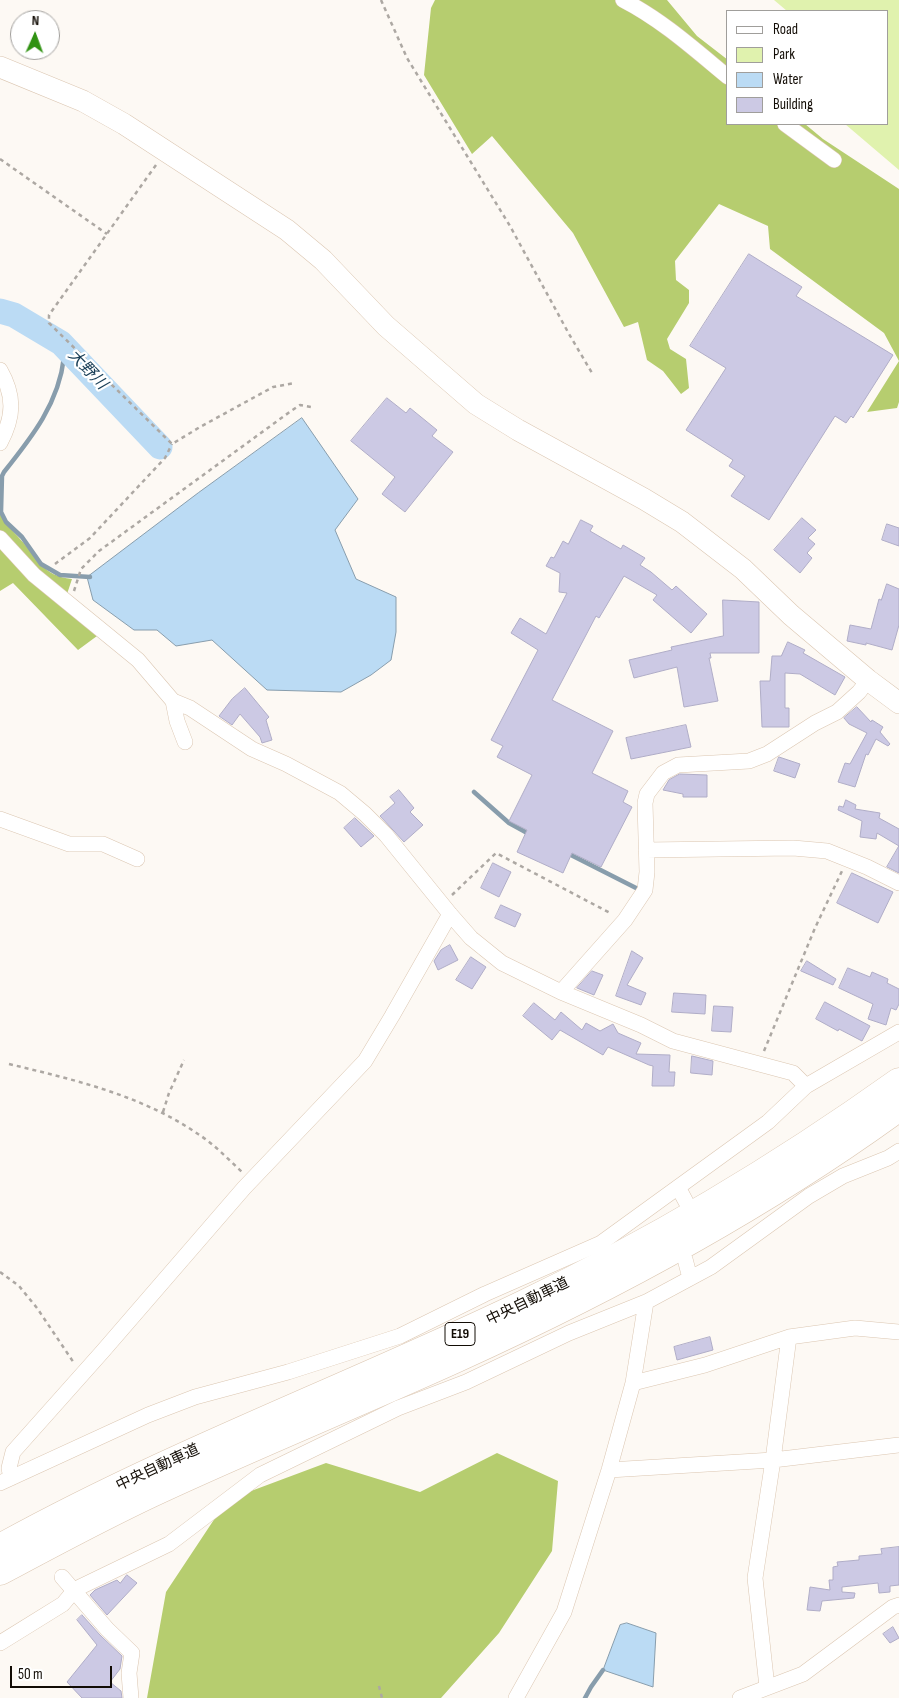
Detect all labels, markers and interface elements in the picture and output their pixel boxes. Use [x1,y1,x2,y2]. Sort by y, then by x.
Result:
north arrow [10,10,60,60]
legend [726,10,889,125]
text: N [31,12,40,29]
text: Road [773,20,798,39]
text: Park [773,45,795,64]
text: Water [773,70,803,89]
text: Building [773,95,813,114]
water label: 大野川 [63,346,111,394]
street label: 中央自動車道 [484,1274,572,1330]
road number: E19 [445,1322,475,1346]
street label: 中央自動車道 [113,1441,203,1495]
scale bar [12,1656,115,1688]
text: 50 m [18,1665,43,1684]

